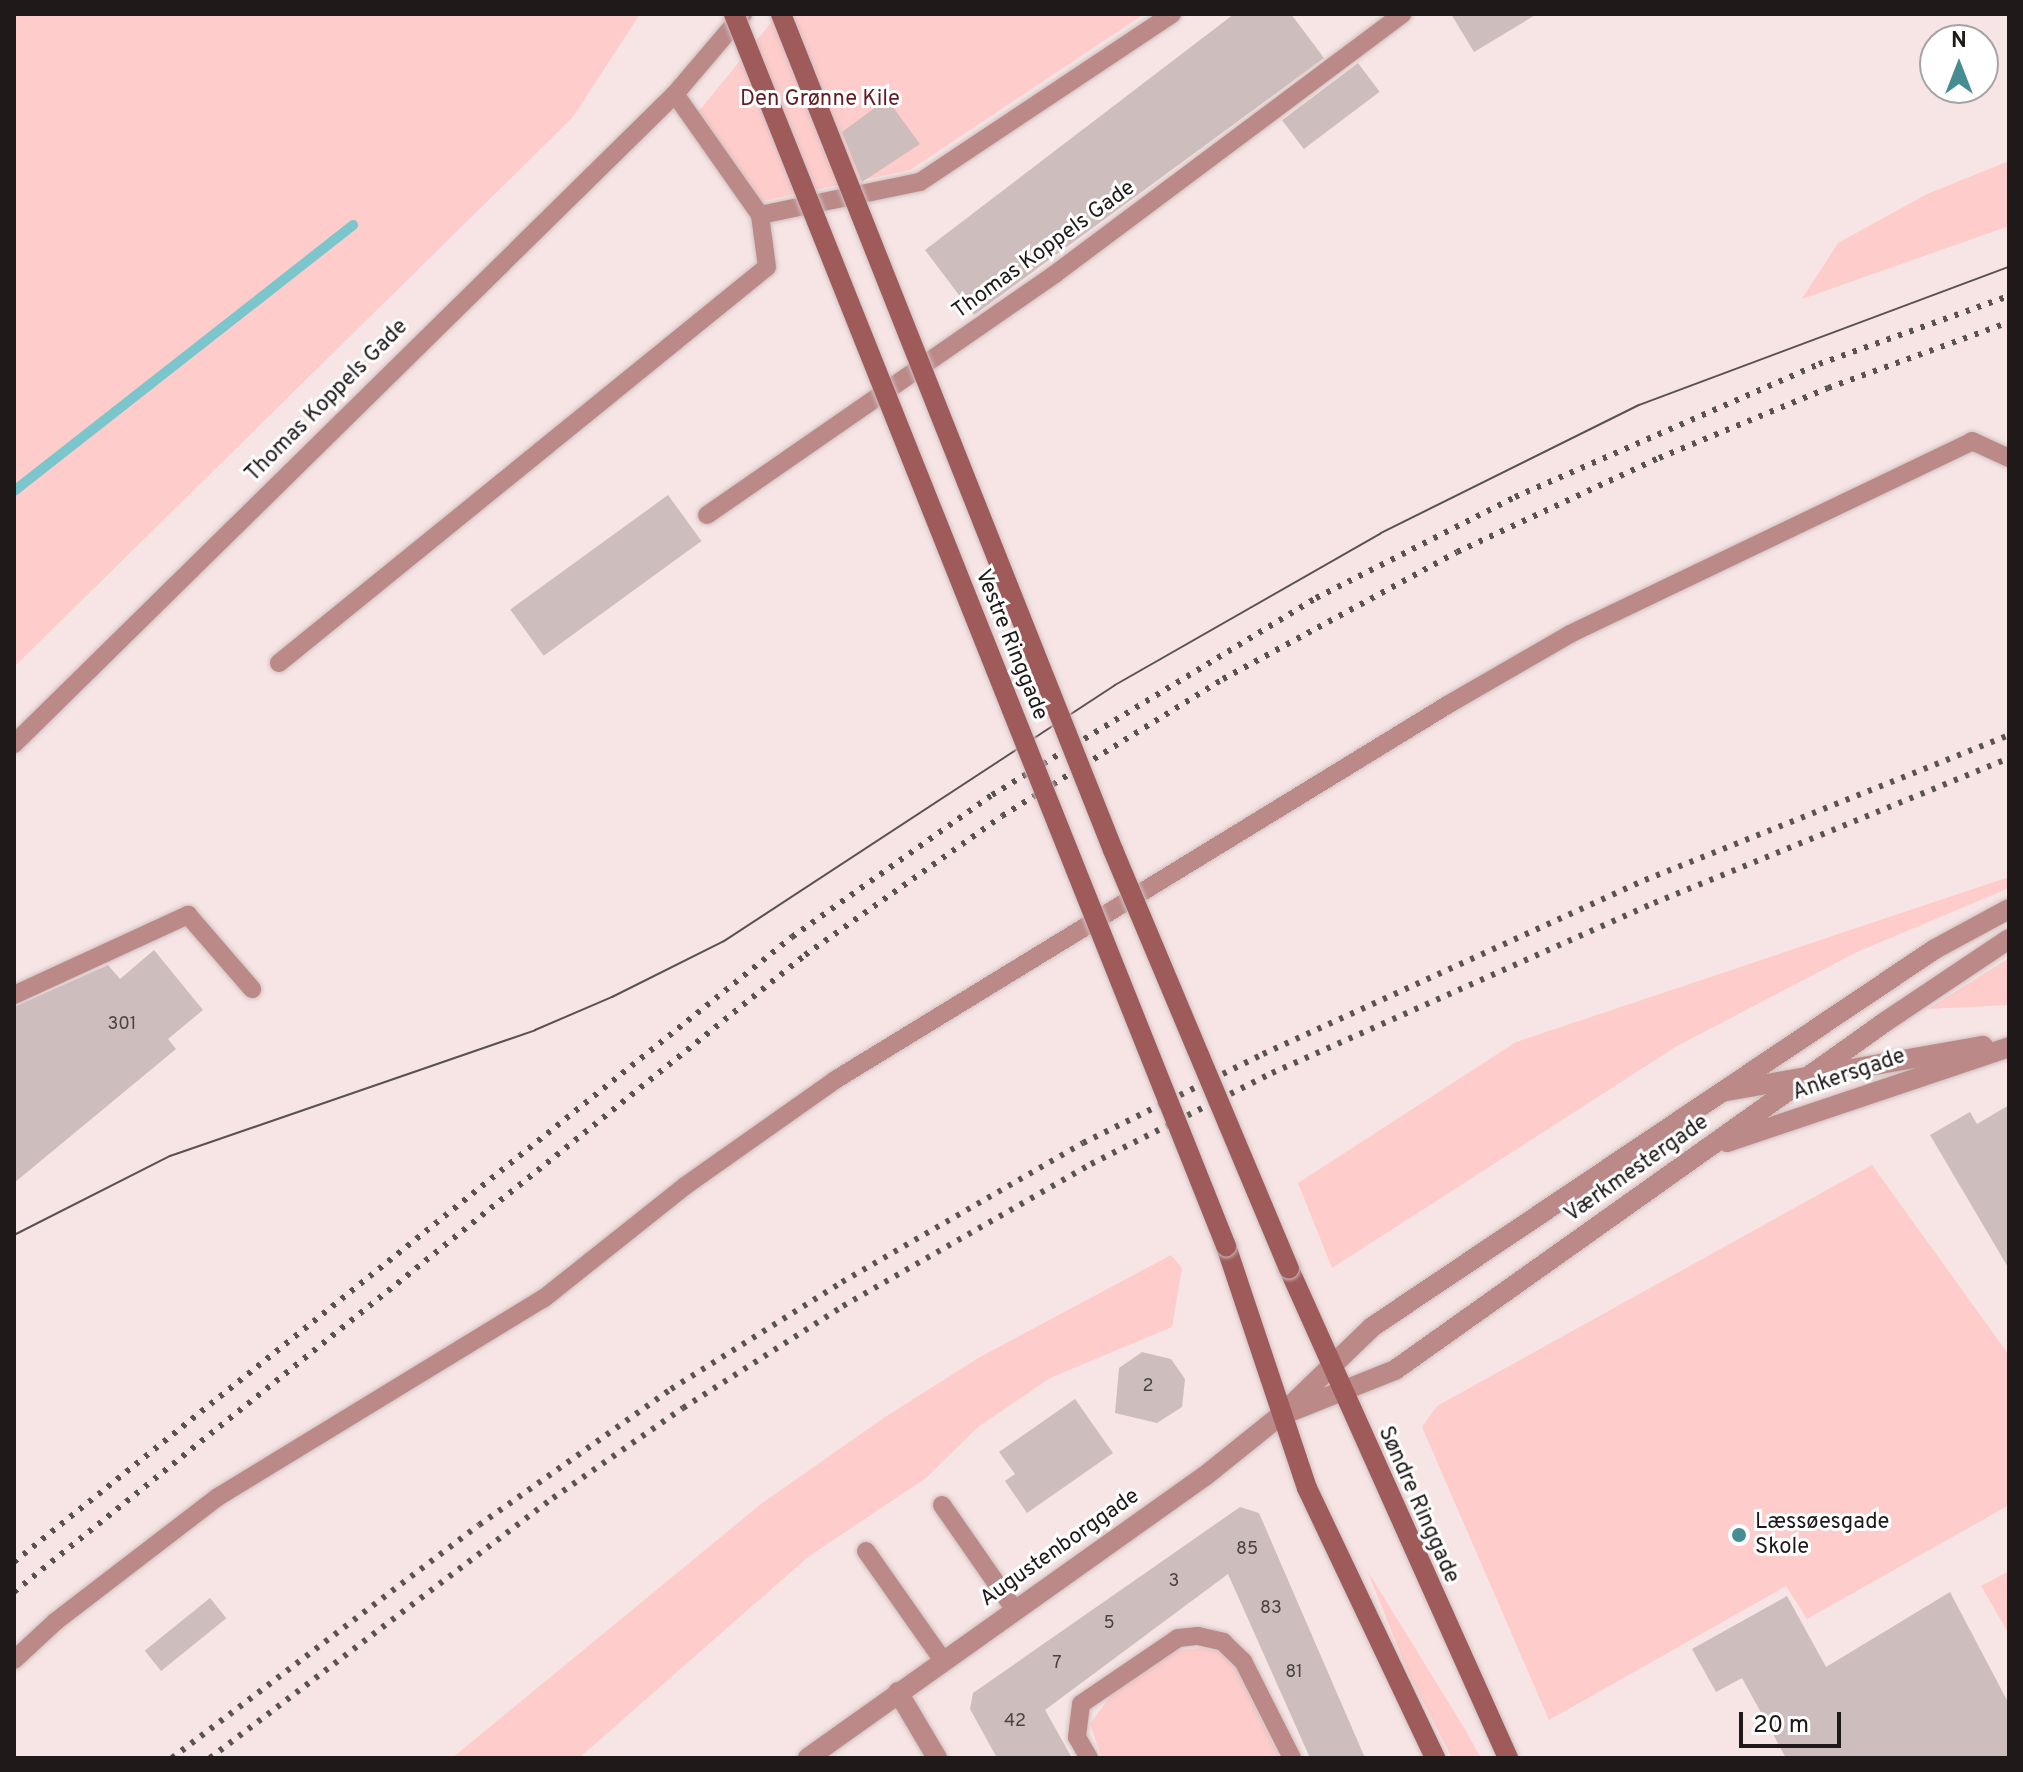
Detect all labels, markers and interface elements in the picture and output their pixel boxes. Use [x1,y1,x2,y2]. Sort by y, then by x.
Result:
north arrow [1919,24,1999,104]
text: N [1951,28,1967,55]
park label: Den Grønne Kile [740,87,900,113]
street label: Thomas Koppels Gade [948,175,1140,325]
street label: Thomas Koppels Gade [240,314,414,488]
street label: Vestre Ringgade [969,566,1053,724]
house number: 301 [108,1014,136,1036]
street label: Ankersgade [1789,1043,1909,1107]
street label: Værkmestergade [1560,1110,1714,1228]
house number: 2 [1142,1376,1154,1398]
street label: Søndre Ringgade [1372,1422,1464,1588]
street label: Augustenborggade [975,1483,1145,1613]
place label: Læssøesgade Skole [1755,1509,1889,1560]
marker: Læssøesgade Skole [1730,1526,1748,1544]
house number: 85 [1236,1539,1258,1561]
house number: 3 [1169,1571,1179,1593]
house number: 83 [1260,1598,1282,1620]
house number: 5 [1103,1613,1115,1635]
house number: 7 [1052,1653,1062,1675]
house number: 81 [1285,1662,1303,1684]
scale bar [1743,1696,1845,1746]
house number: 42 [1004,1711,1026,1733]
text: 20 m [1753,1711,1809,1741]

